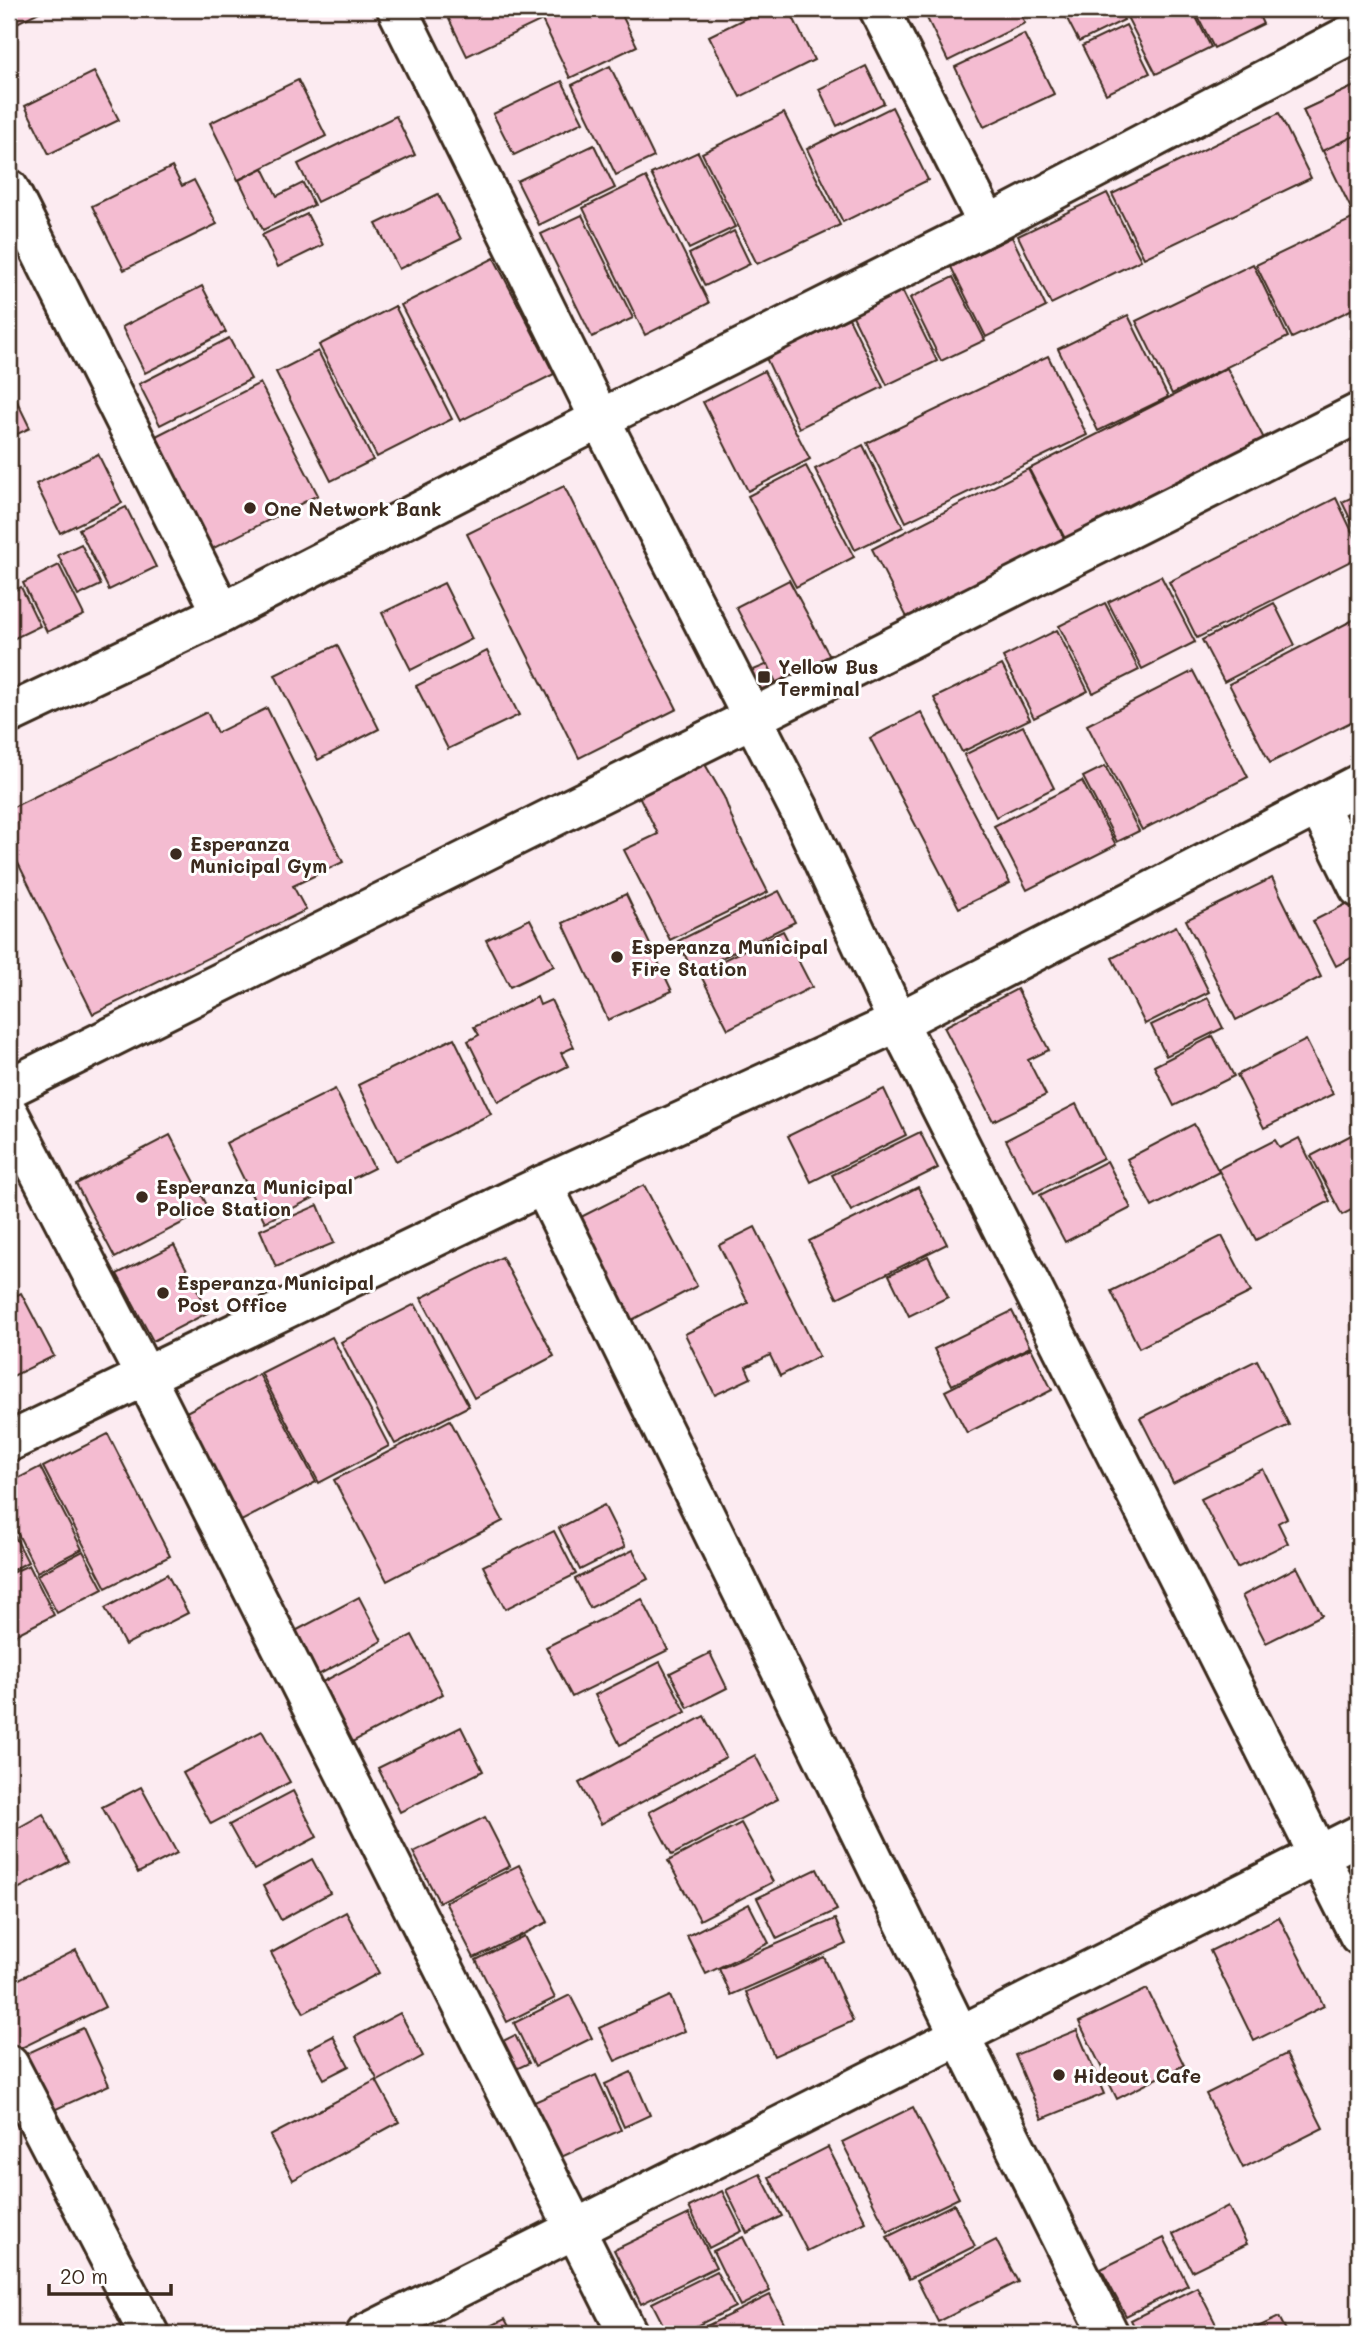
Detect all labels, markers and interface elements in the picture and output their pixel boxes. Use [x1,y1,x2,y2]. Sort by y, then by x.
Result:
place label: One Network Bank [264,496,441,521]
marker: One Network Bank [242,500,258,516]
place label: Yellow Bus Terminal [778,654,878,701]
marker: Yellow Bus Terminal [756,669,772,685]
place label: Esperanza Municipal Gym [190,831,327,878]
marker: Esperanza Municipal Gym [168,846,184,862]
place label: Esperanza Municipal Fire Station [631,934,828,981]
marker: Esperanza Municipal Fire Station [609,949,625,965]
place label: Esperanza Municipal Police Station [156,1174,353,1221]
marker: Esperanza Municipal Police Station [134,1189,150,1205]
place label: Esperanza Municipal Post Office [177,1270,374,1317]
marker: Esperanza Municipal Post Office [155,1285,171,1301]
place label: Hideout Cafe [1073,2063,1201,2088]
marker: Hideout Cafe [1051,2067,1067,2083]
scale bar [49,2252,172,2296]
text: 20 m [60,2262,108,2289]

